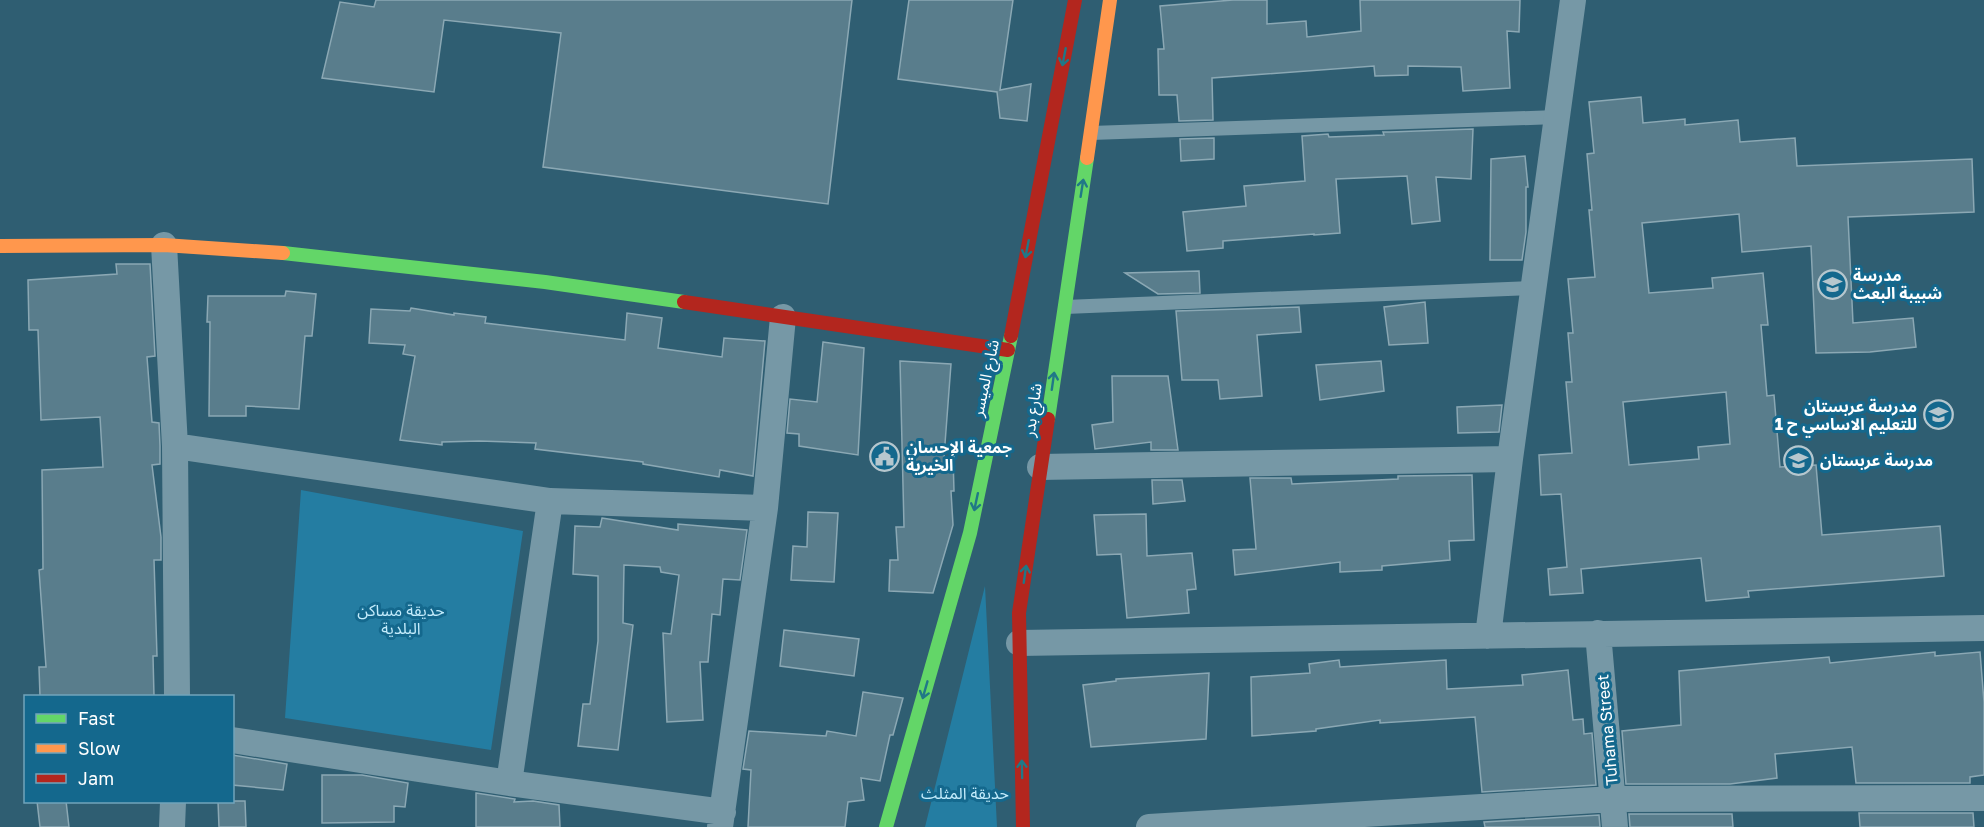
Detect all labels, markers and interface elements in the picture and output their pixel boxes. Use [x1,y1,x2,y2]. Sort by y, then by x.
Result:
one-way arrow [1058,47,1069,67]
one-way arrow [1077,179,1088,199]
one-way arrow [1021,239,1032,258]
place label: مدرسة شبيبة البعث [1853,265,1942,303]
school or university icon: مدرسة شبيبة البعث [1816,268,1848,300]
street label: شارع الميسر [967,338,1006,420]
one-way arrow [1048,372,1059,391]
street label: شارع بدر [1018,382,1049,439]
place label: مدرسة عربستان للتعليم الاساسي ح 1 [1775,396,1917,438]
school or university icon: مدرسة عربستان للتعليم الاساسي ح 1 [1922,399,1954,431]
place label: جمعية الإحسان الخيرية [906,437,1012,475]
public building icon: جمعية الإحسان الخيرية [869,440,901,472]
school or university icon: مدرسة عربستان [1783,444,1815,476]
place label: مدرسة عربستان [1820,450,1933,470]
one-way arrow [970,492,981,511]
one-way arrow [1019,565,1030,584]
park label: حديقة مساكن البلدية [357,600,445,638]
street label: Tuhama Street [1592,674,1622,786]
one-way arrow [919,680,930,699]
legend [24,695,234,803]
text: Fast [78,707,115,729]
text: Slow [78,737,121,759]
one-way arrow [1016,759,1028,779]
text: Jam [78,767,114,789]
park label: حديقة المثلث [921,783,1009,803]

